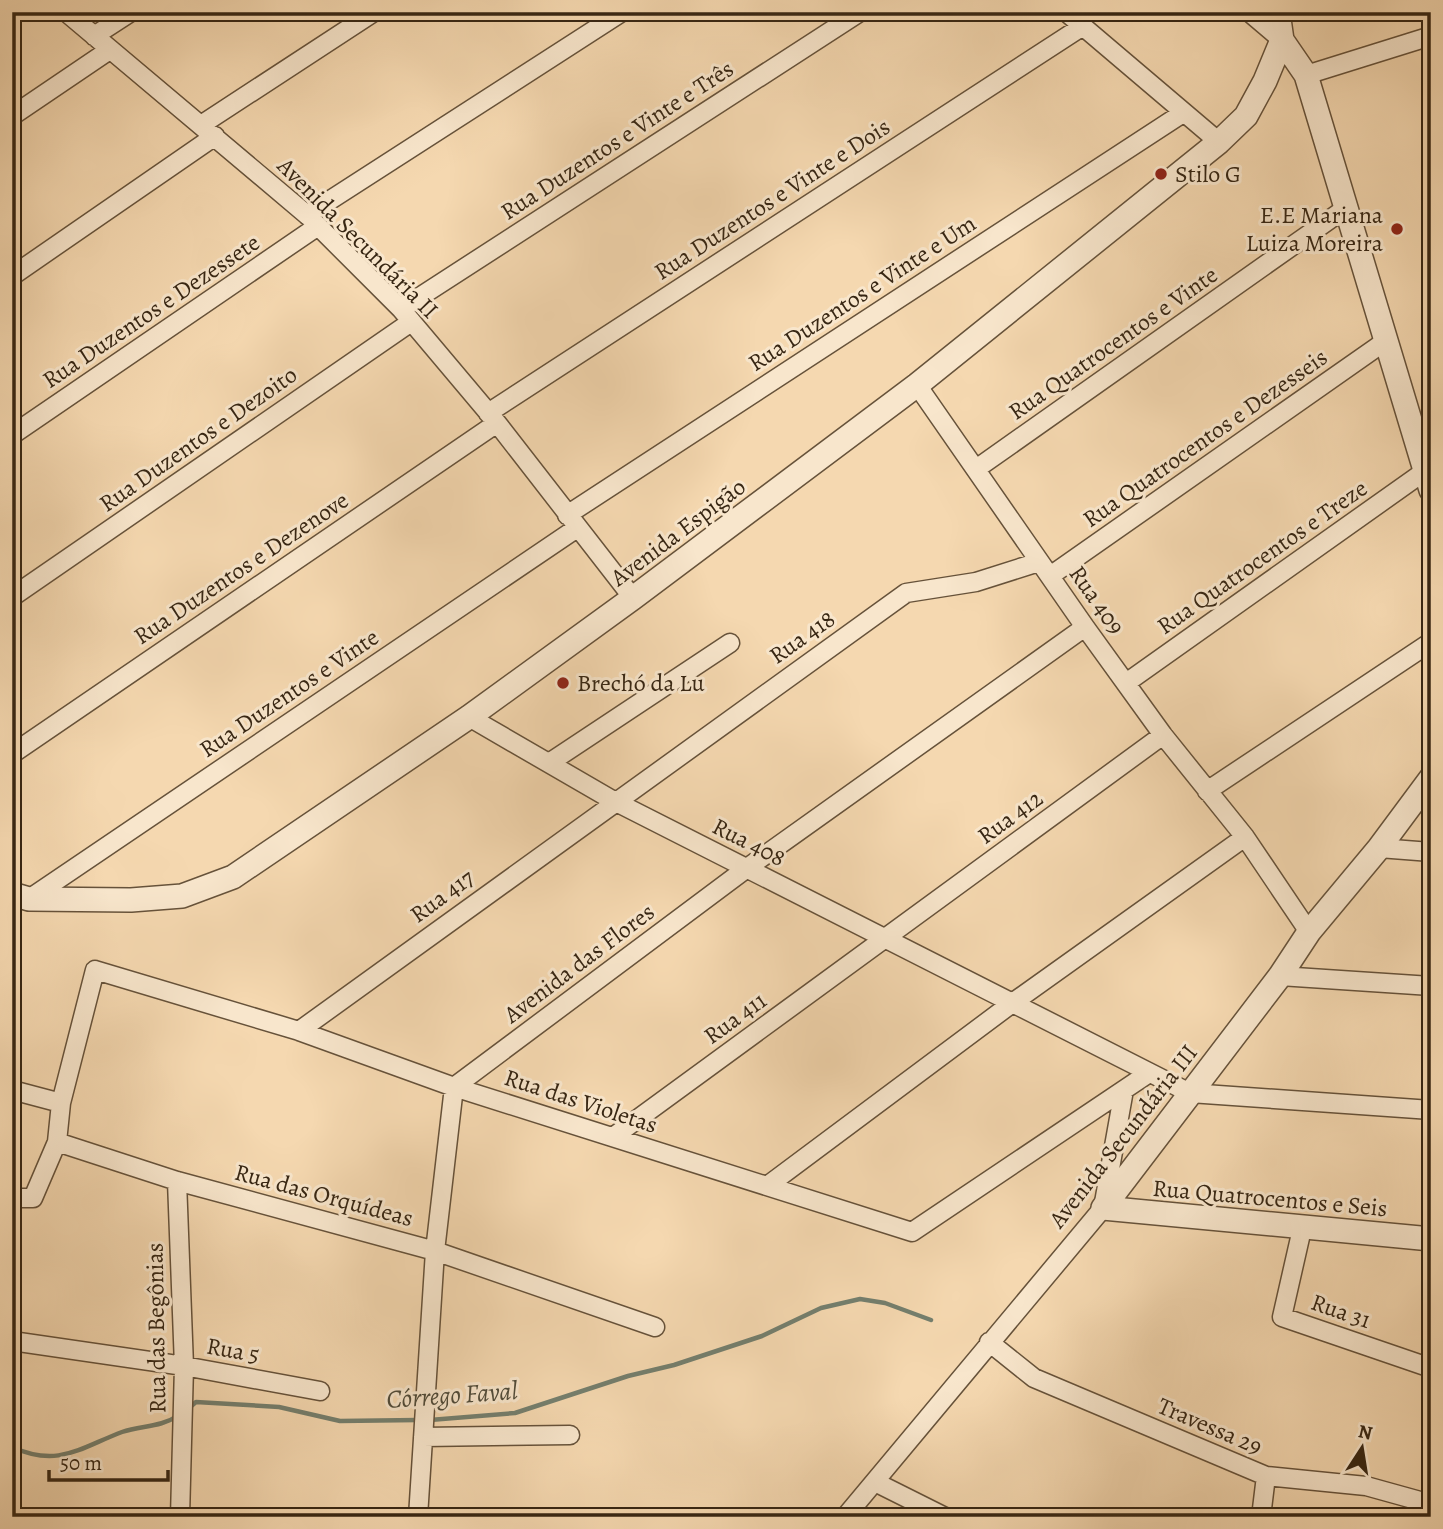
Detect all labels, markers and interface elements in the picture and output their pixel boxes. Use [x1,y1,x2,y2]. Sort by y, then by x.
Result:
street label: Rua Duzentos e Vinte e Três [494,53,740,227]
street label: Rua Duzentos e Vinte e Dois [648,111,896,287]
street label: Avenida Secundária II [270,150,446,326]
place label: Stilo G [1175,158,1241,190]
marker: Stilo G [1153,166,1169,182]
place label: E.E Mariana Luiza Moreira [1246,199,1384,259]
street label: Rua Duzentos e Vinte e Um [742,207,982,379]
marker: E.E Mariana Luiza Moreira [1389,221,1405,237]
street label: Rua Duzentos e Dezessete [36,226,266,396]
street label: Rua Quatrocentos e Vinte [1002,259,1224,427]
street label: Rua Quatrocentos e Dezesseis [1076,341,1334,535]
street label: Rua Duzentos e Dezoito [93,359,303,519]
street label: Avenida Espigão [603,471,752,594]
street label: Rua Quatrocentos e Treze [1150,472,1374,642]
street label: Rua Duzentos e Dezenove [127,484,355,652]
street label: Rua 409 [1062,559,1132,641]
street label: Rua 418 [763,603,841,671]
street label: Rua Duzentos e Vinte [193,621,385,765]
place label: Brechó da Lu [577,667,704,699]
marker: Brechó da Lu [555,675,571,691]
street label: Rua 412 [971,782,1049,852]
street label: Rua 408 [707,810,791,874]
street label: Rua 417 [403,861,481,930]
street label: Avenida das Flores [496,896,661,1031]
street label: Rua 411 [697,984,773,1052]
street label: Avenida Secundária III [1041,1038,1205,1235]
street label: Rua das Violetas [500,1061,662,1141]
street label: Rua das Orquídeas [231,1156,417,1234]
street label: Rua Quatrocentos e Seis [1151,1172,1389,1224]
street label: Rua das Begônias [139,1242,173,1414]
street label: Rua 31 [1307,1286,1375,1336]
street label: Rua 5 [204,1330,262,1370]
water label: Córrego Faval [385,1373,519,1417]
street label: Travessa 29 [1153,1390,1267,1462]
north arrow [1328,1414,1398,1484]
text: N [1356,1418,1375,1447]
scale bar [49,1438,168,1482]
text: 50 m [60,1449,102,1477]

